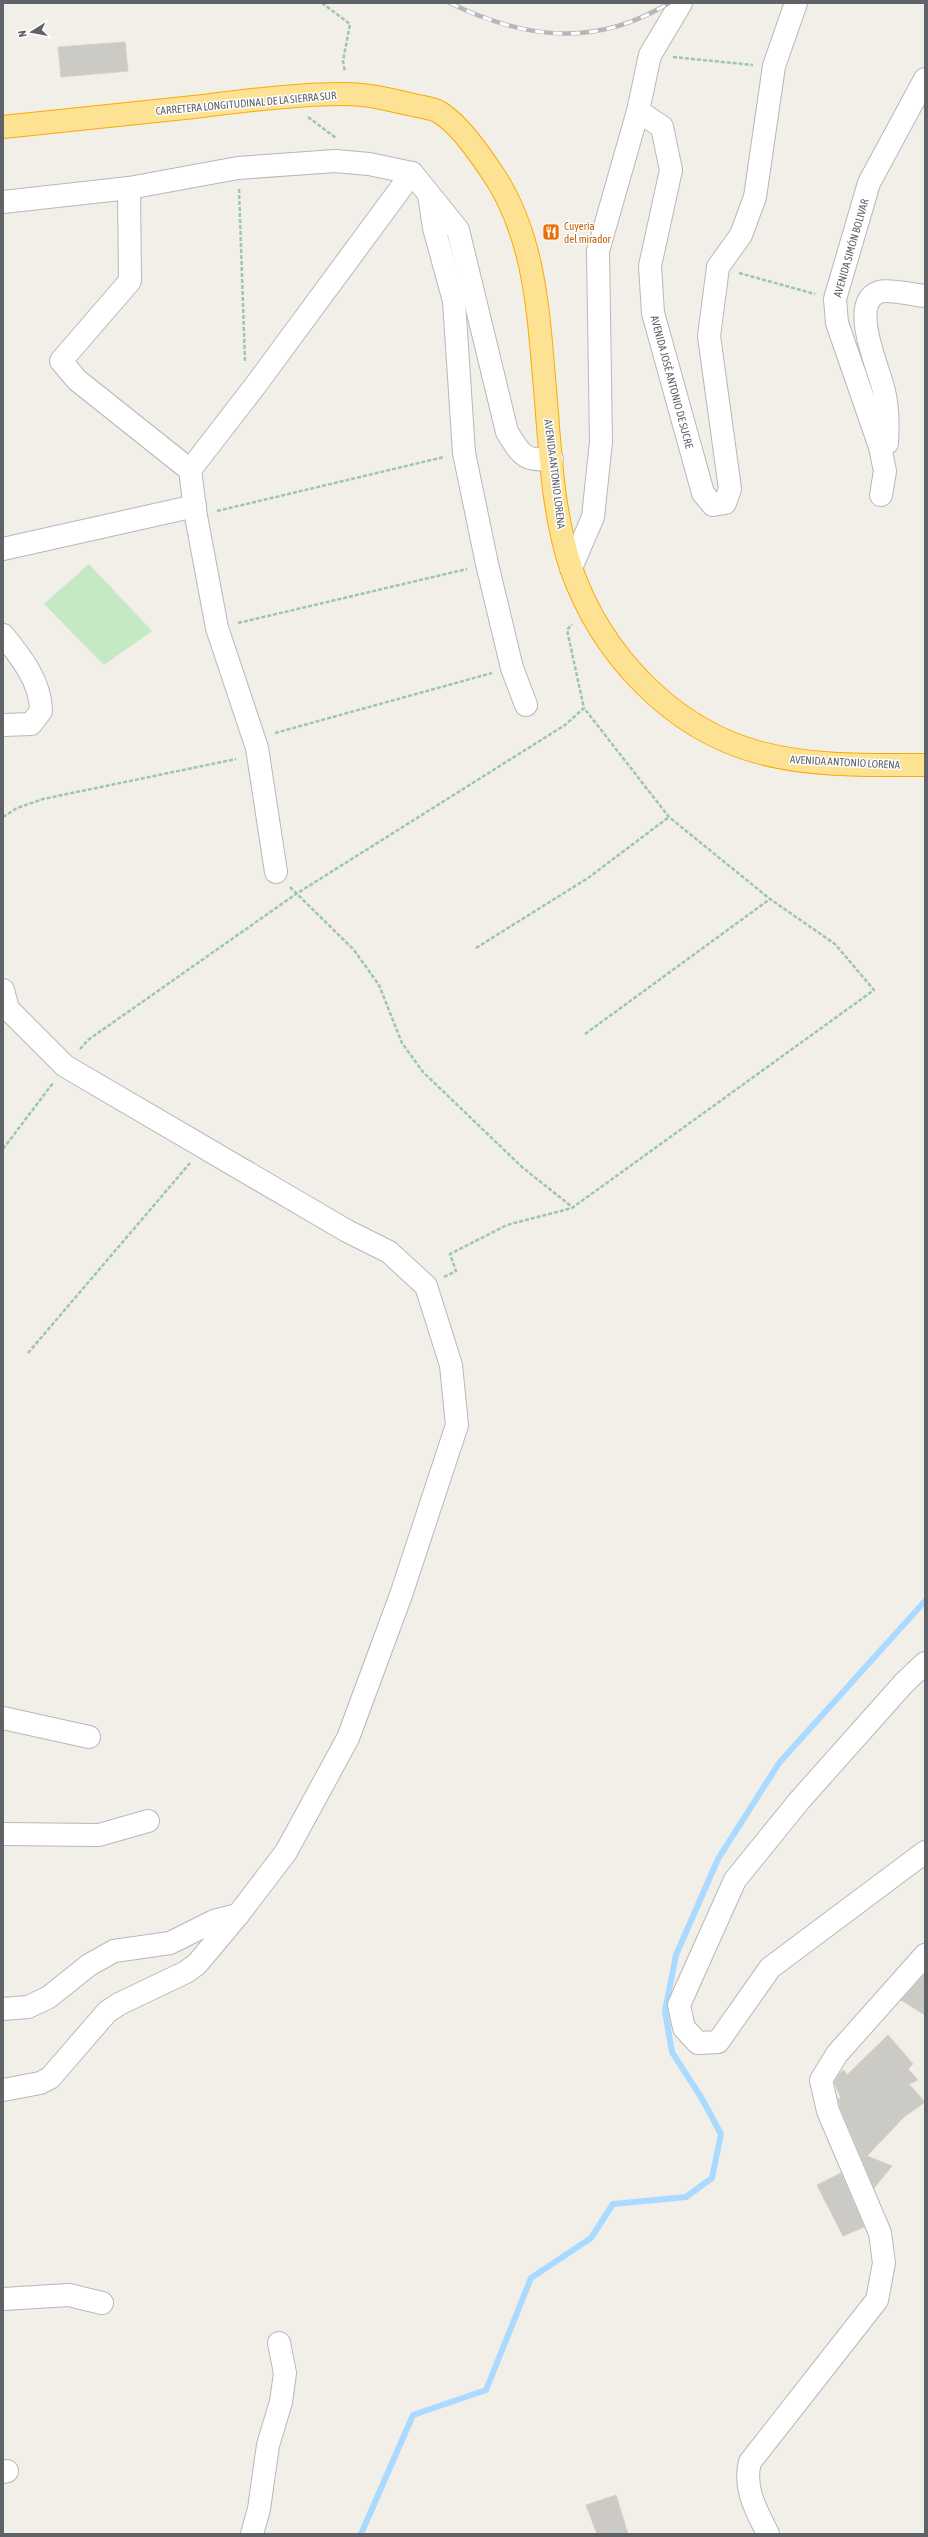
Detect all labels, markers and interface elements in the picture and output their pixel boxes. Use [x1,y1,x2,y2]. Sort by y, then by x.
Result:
north arrow [12,12,52,52]
text: N [16,30,29,38]
street label: CARRETERA LONGITUDINAL DE LA SIERRA SUR [155,89,337,117]
street label: AVENIDA SIMÓN BOLIVAR [831,197,871,298]
place label: Cuyeria del mirador [564,220,612,245]
restaurant icon: Cuyeria del mirador [541,222,561,242]
street label: AVENIDA JOSÉ ANTONIO DE SUCRE [648,314,696,450]
street label: AVENIDA ANTONIO LORENA [542,419,568,530]
street label: AVENIDA ANTONIO LORENA [790,753,901,771]

